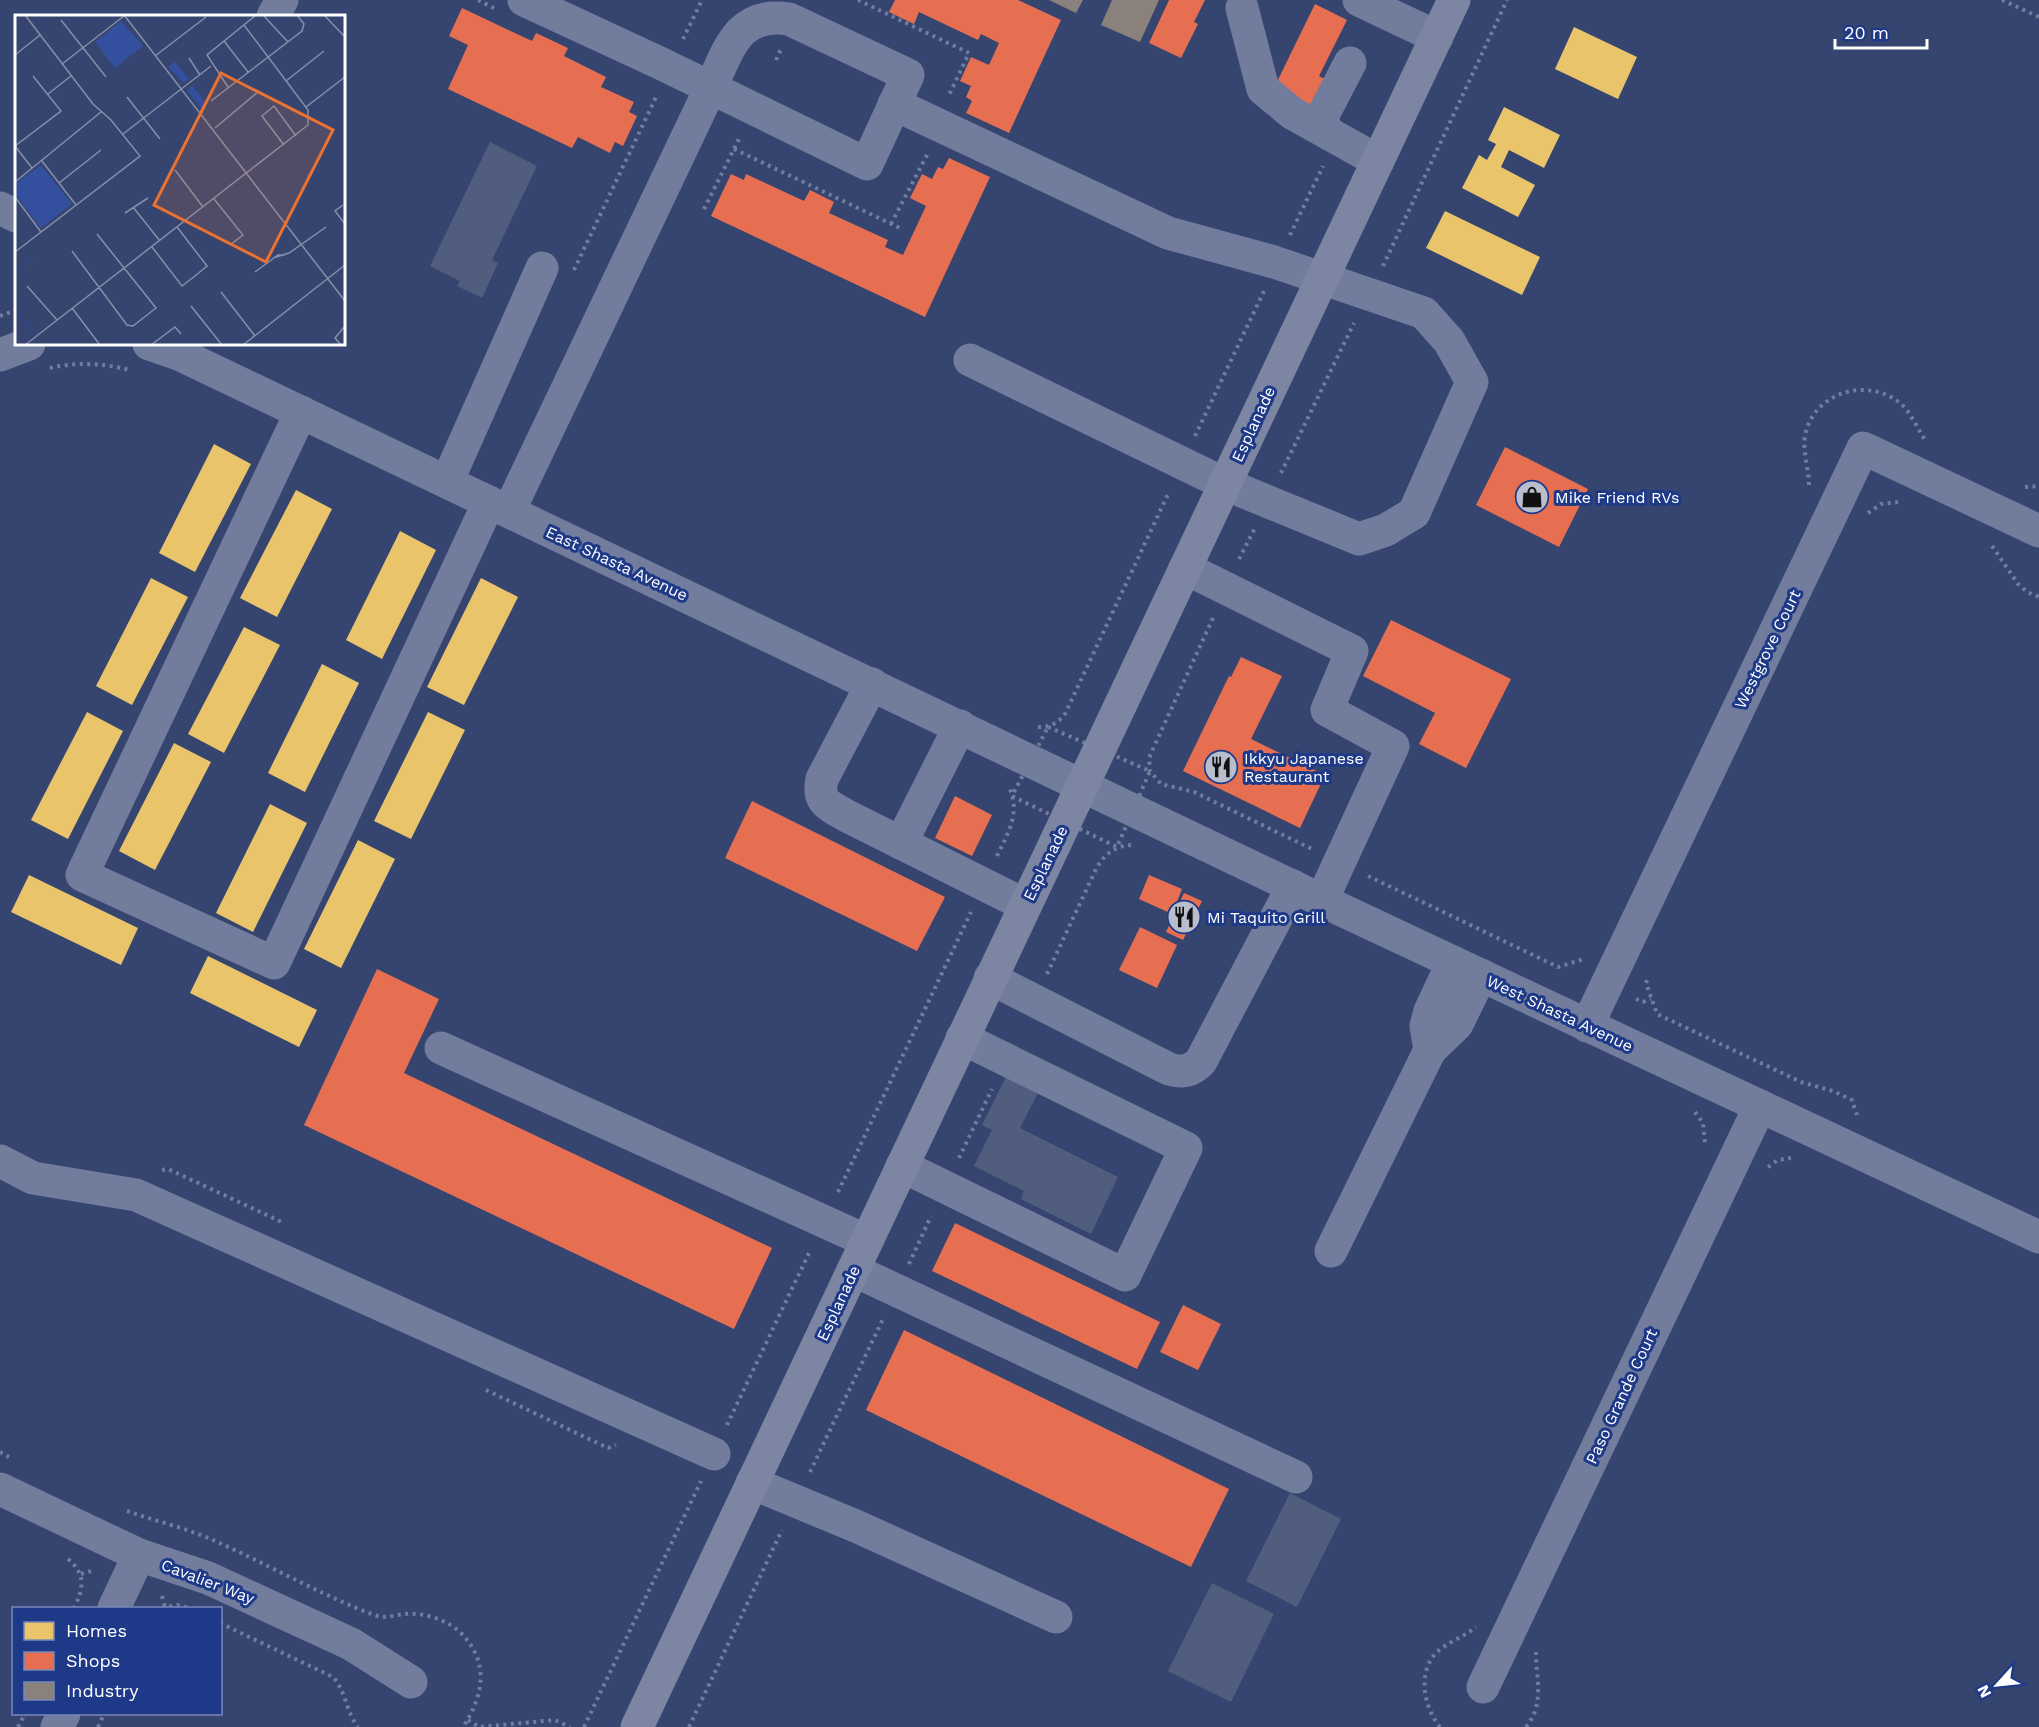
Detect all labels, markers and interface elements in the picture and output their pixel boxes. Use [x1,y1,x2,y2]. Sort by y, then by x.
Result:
scale bar [1835,12,1926,50]
inset map [15,15,345,345]
text: 20 m [1844,22,1889,43]
street label: Esplanade [1228,384,1279,465]
shop icon: Mike Friend RVs [1514,479,1550,515]
place label: Mike Friend RVs [1555,488,1679,507]
street label: East Shasta Avenue [543,522,691,605]
street label: Westgrove Court [1730,586,1805,712]
restaurant icon: Ikkyu Japanese Restaurant [1203,749,1239,785]
place label: Ikkyu Japanese Restaurant [1244,749,1364,786]
street label: Esplanade [1019,823,1072,904]
restaurant icon: Mi Taquito Grill [1166,899,1202,935]
place label: Mi Taquito Grill [1207,908,1325,927]
street label: West Shasta Avenue [1484,971,1636,1056]
street label: Esplanade [813,1263,864,1344]
street label: Paso Grande Court [1582,1325,1661,1467]
street label: Cavalier Way [159,1555,258,1608]
legend [12,1607,222,1715]
text: Homes [66,1620,127,1641]
text: Shops [66,1650,120,1671]
north arrow [1967,1655,2027,1715]
text: Industry [66,1680,139,1701]
text: N [1973,1682,1995,1701]

